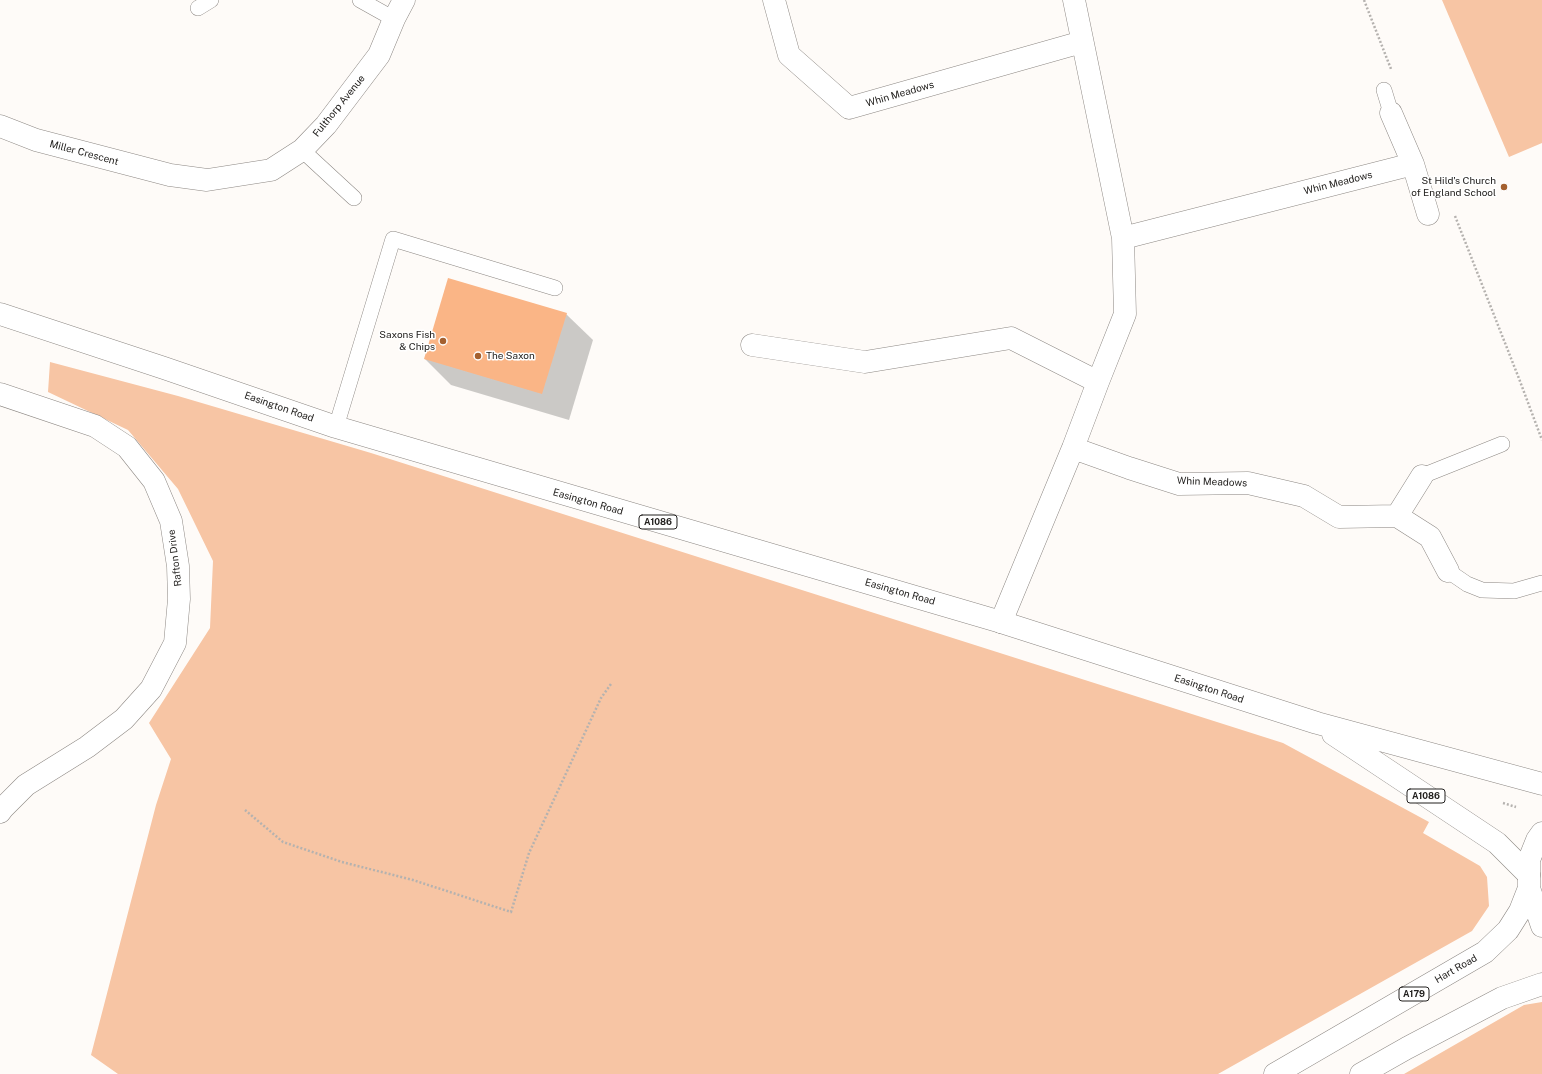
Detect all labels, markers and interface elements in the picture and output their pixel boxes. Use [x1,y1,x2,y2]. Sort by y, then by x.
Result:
street label: Fulthorp Avenue [310,73,368,139]
street label: Whin Meadows [865,79,935,109]
street label: Miller Crescent [48,138,120,168]
street label: Whin Meadows [1302,169,1374,197]
place label: St Hild's Church of England School [1411,175,1496,198]
marker: St Hild's Church of England School [1499,182,1509,192]
place label: Saxons Fish & Chips [379,329,435,352]
marker: Saxons Fish & Chips [438,336,448,346]
place label: The Saxon [486,350,535,362]
marker: The Saxon [473,351,483,361]
street label: Easington Road [243,390,315,424]
street label: Whin Meadows [1177,475,1247,489]
street label: Easington Road [551,486,625,518]
road number: A1086 [639,515,677,529]
street label: Rafton Drive [166,529,184,587]
street label: Easington Road [863,576,937,608]
street label: Easington Road [1173,672,1245,706]
road number: A1086 [1407,789,1445,803]
street label: Hart Road [1433,952,1479,986]
road number: A179 [1399,987,1429,1001]

